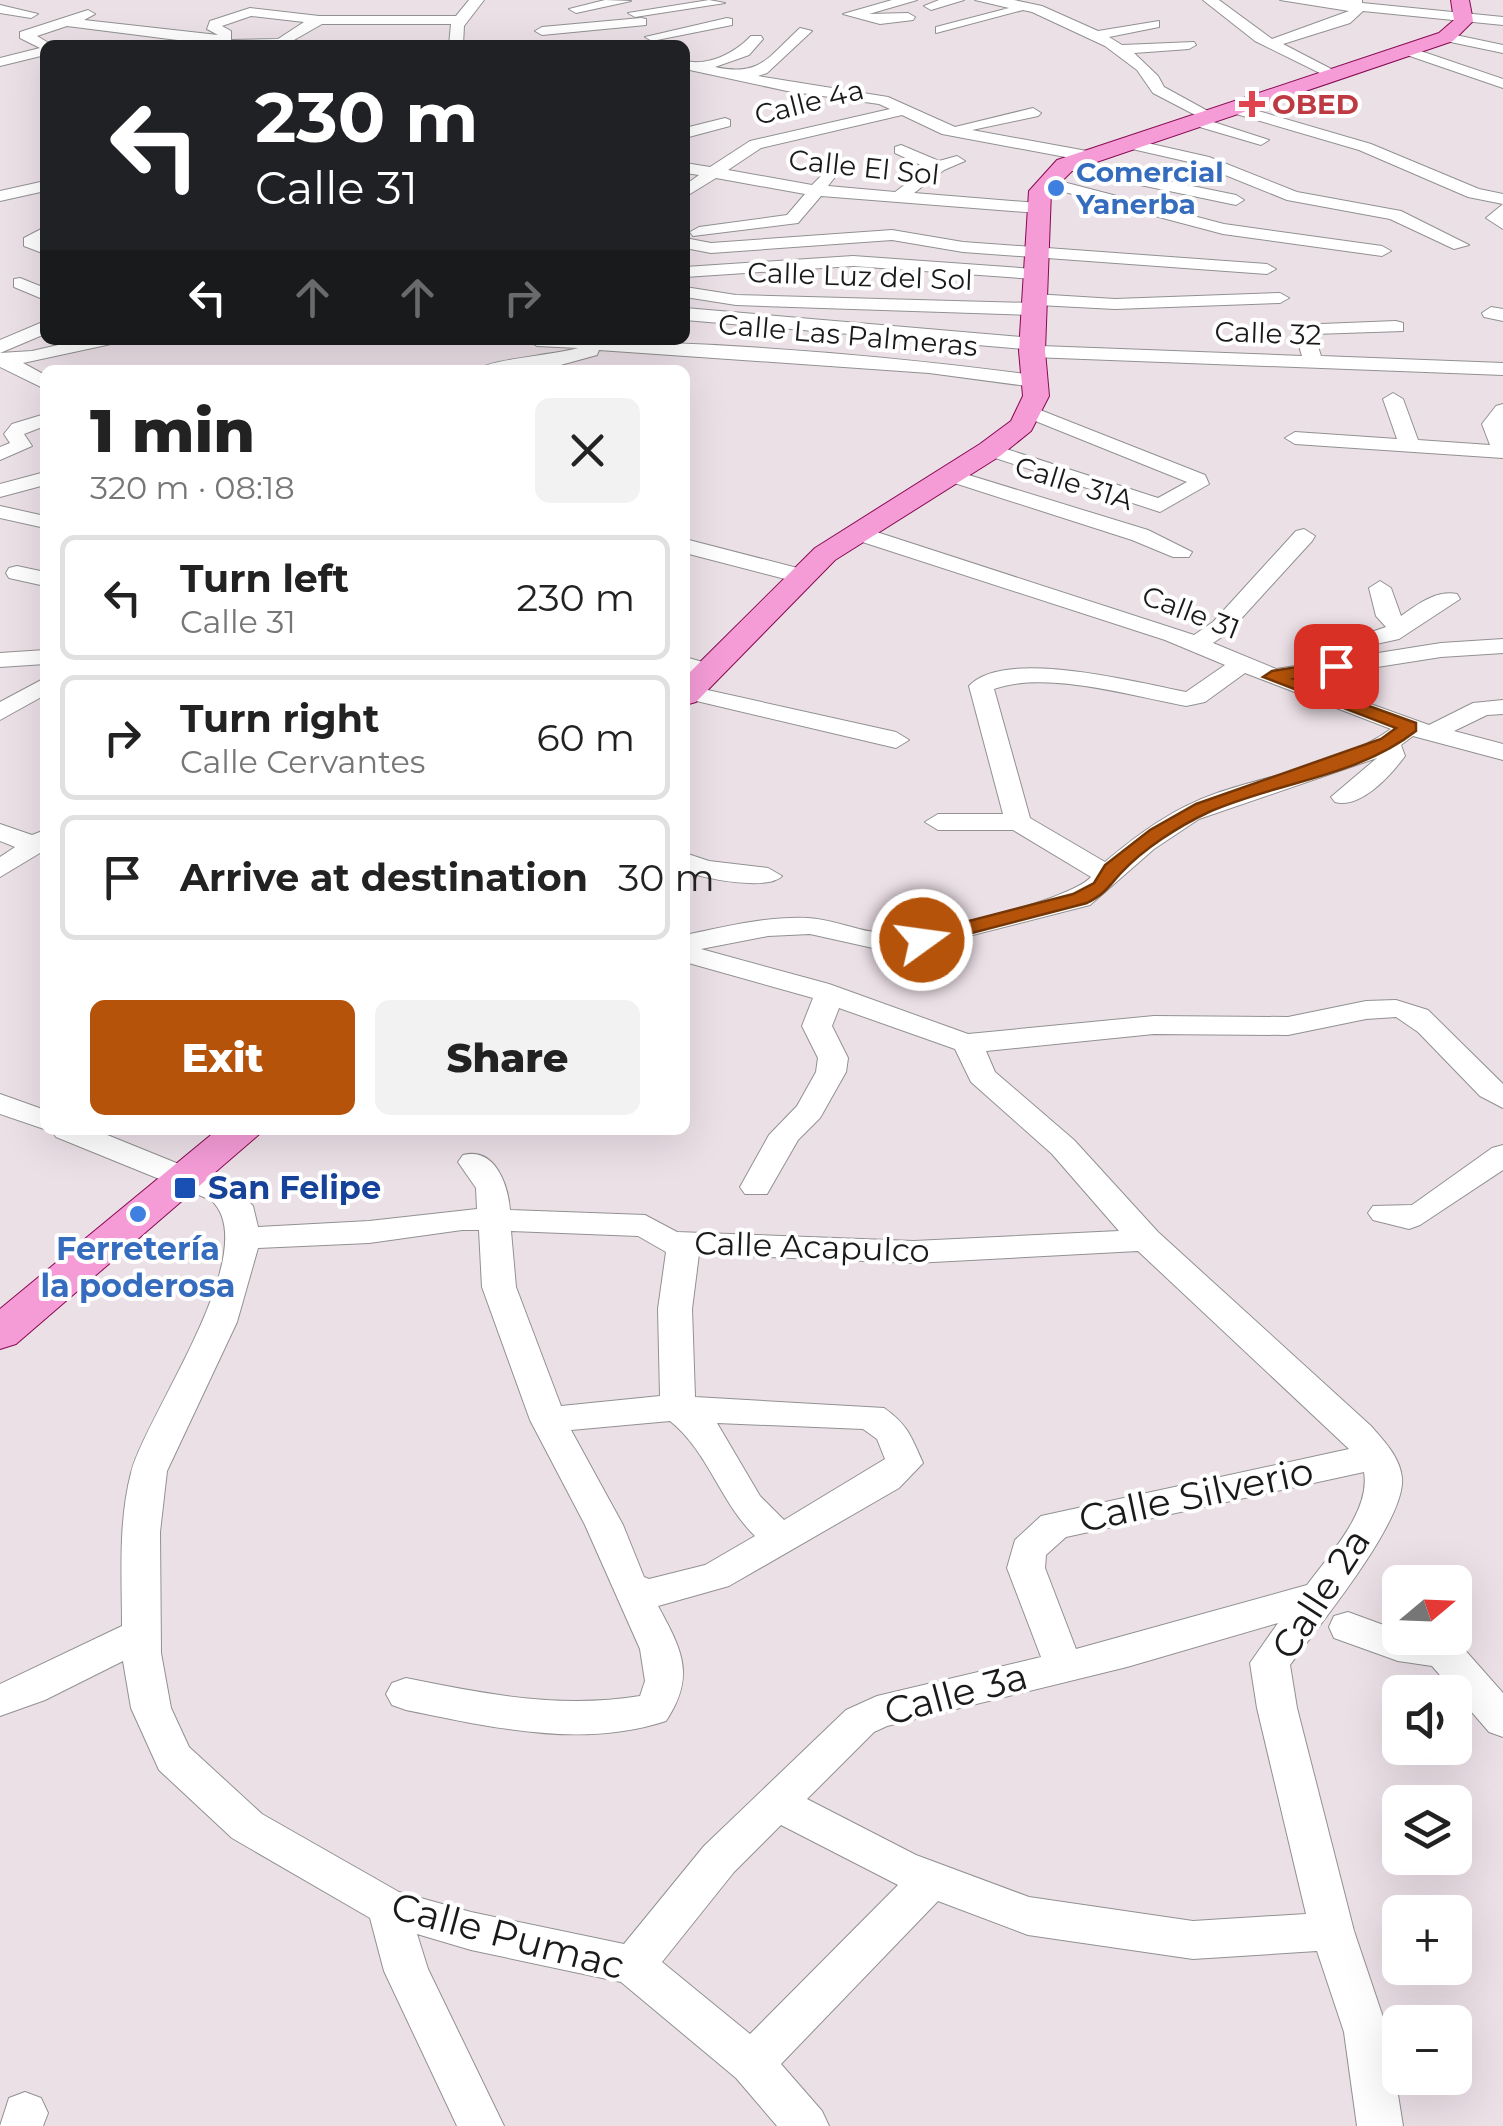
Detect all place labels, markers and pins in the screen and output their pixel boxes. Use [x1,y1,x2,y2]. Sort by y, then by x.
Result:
place label: OBED [1272,87,1359,121]
marker: OBED [1241,93,1263,115]
place label: Comercial Yanerba [1075,155,1224,221]
marker: Comercial Yanerba [1045,177,1067,199]
pin [1294,624,1379,709]
place label: San Felipe [208,1168,381,1207]
marker: San Felipe [172,1175,198,1201]
marker: Ferretería la poderosa [127,1203,149,1225]
place label: Ferretería la poderosa [40,1229,236,1305]

